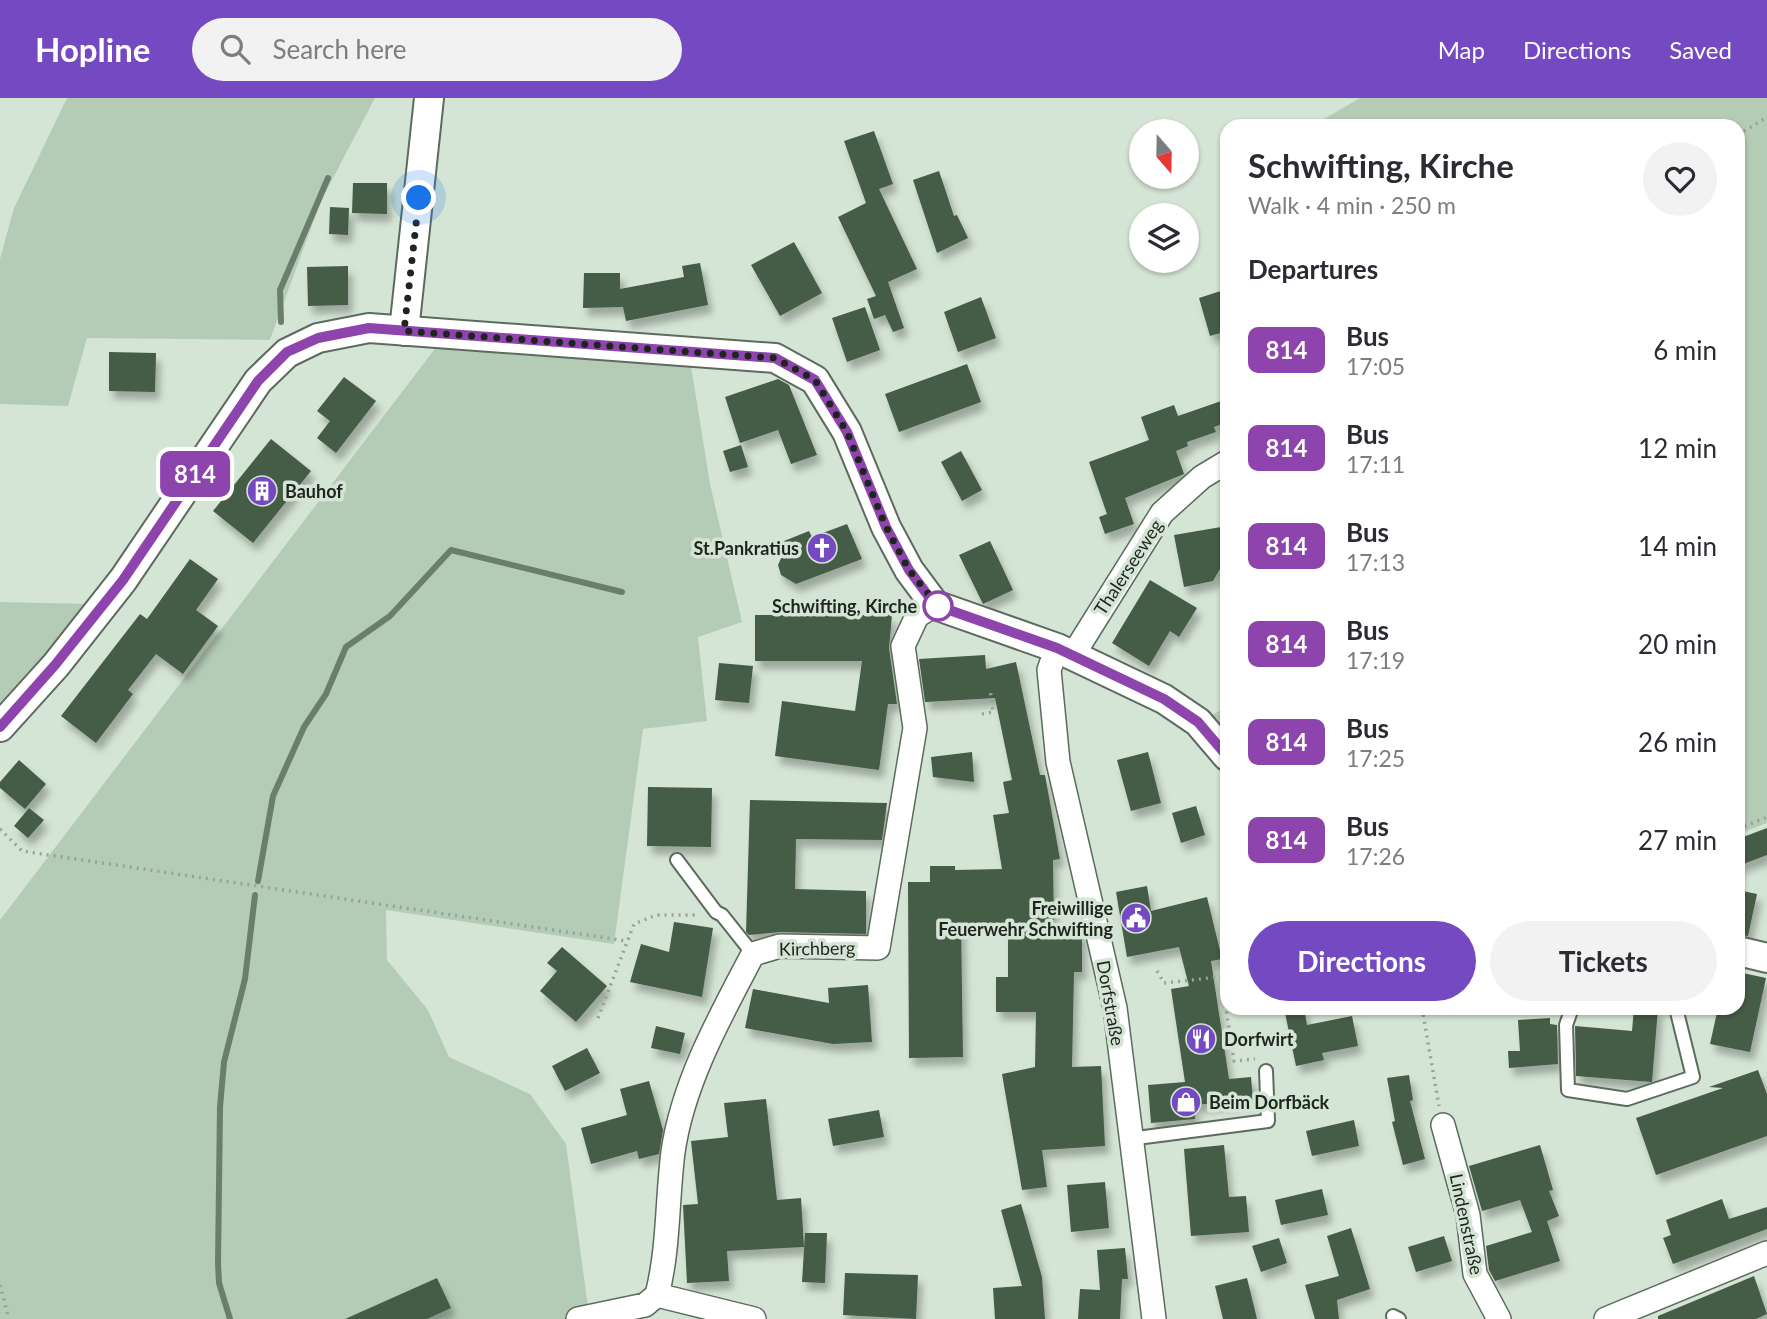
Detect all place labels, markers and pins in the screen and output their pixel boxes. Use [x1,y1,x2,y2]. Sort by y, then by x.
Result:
building icon: Bauhof [245,474,279,508]
place label: Bauhof [285,480,343,502]
church icon: St.Pankratius [805,531,839,565]
place label: St.Pankratius [694,537,799,559]
marker: Schwifting, Kirche [923,591,953,621]
place label: Schwifting, Kirche [772,595,917,617]
place label: Freiwillige Feuerwehr Schwifting [938,897,1113,940]
public building icon: Freiwillige Feuerwehr Schwifting [1119,901,1153,935]
restaurant icon: Dorfwirt [1184,1022,1218,1056]
place label: Dorfwirt [1224,1028,1294,1050]
shop icon: Beim Dorfbäck [1169,1085,1203,1119]
place label: Beim Dorfbäck [1209,1091,1330,1113]

